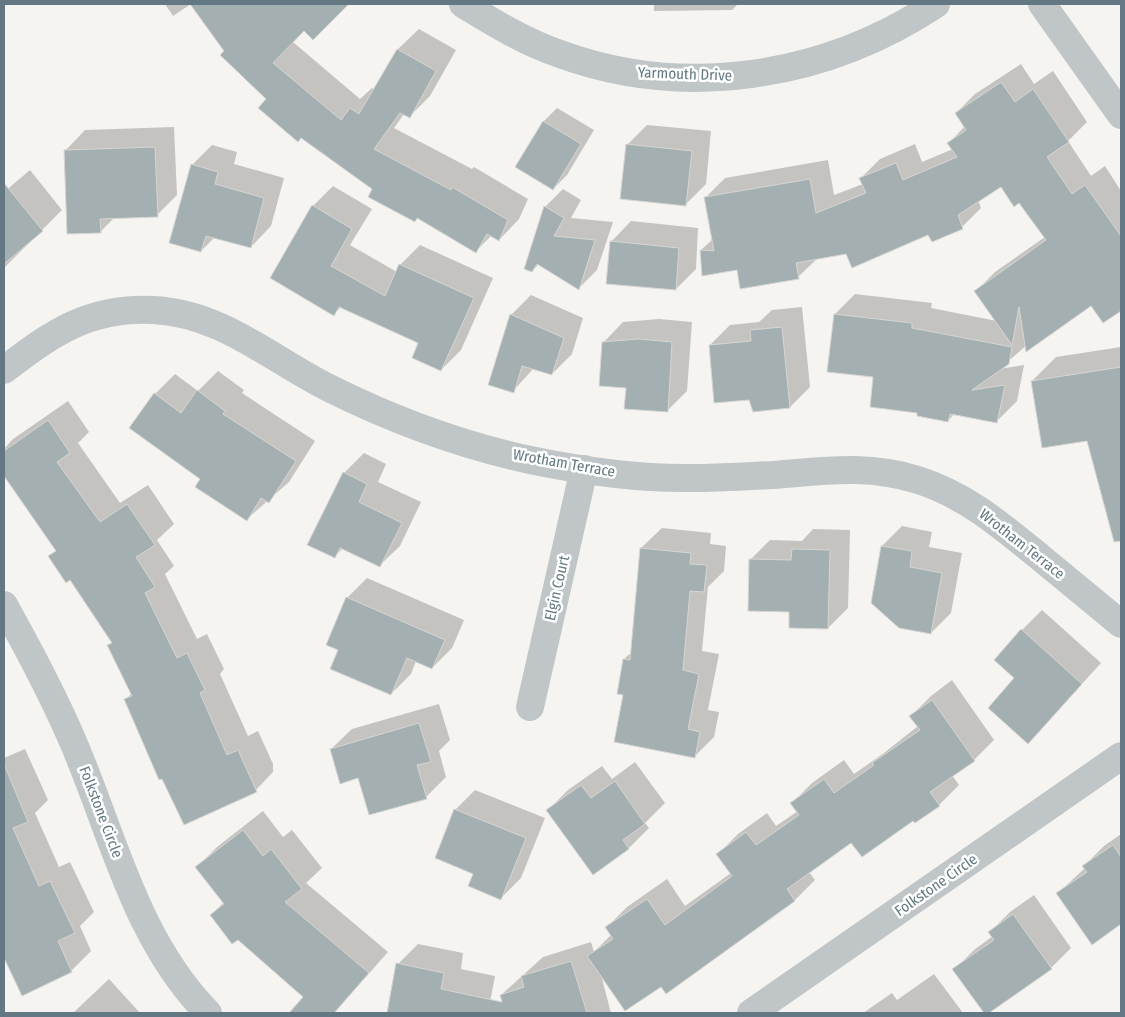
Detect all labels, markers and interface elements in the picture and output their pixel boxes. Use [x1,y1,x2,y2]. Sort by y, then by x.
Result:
street label: Yarmouth Drive [638,63,732,85]
street label: Wrotham Terrace [511,445,617,481]
street label: Wrotham Terrace [976,505,1068,583]
street label: Elgin Court [541,554,573,622]
street label: Folkstone Circle [75,764,127,860]
street label: Folkstone Circle [891,850,981,920]

